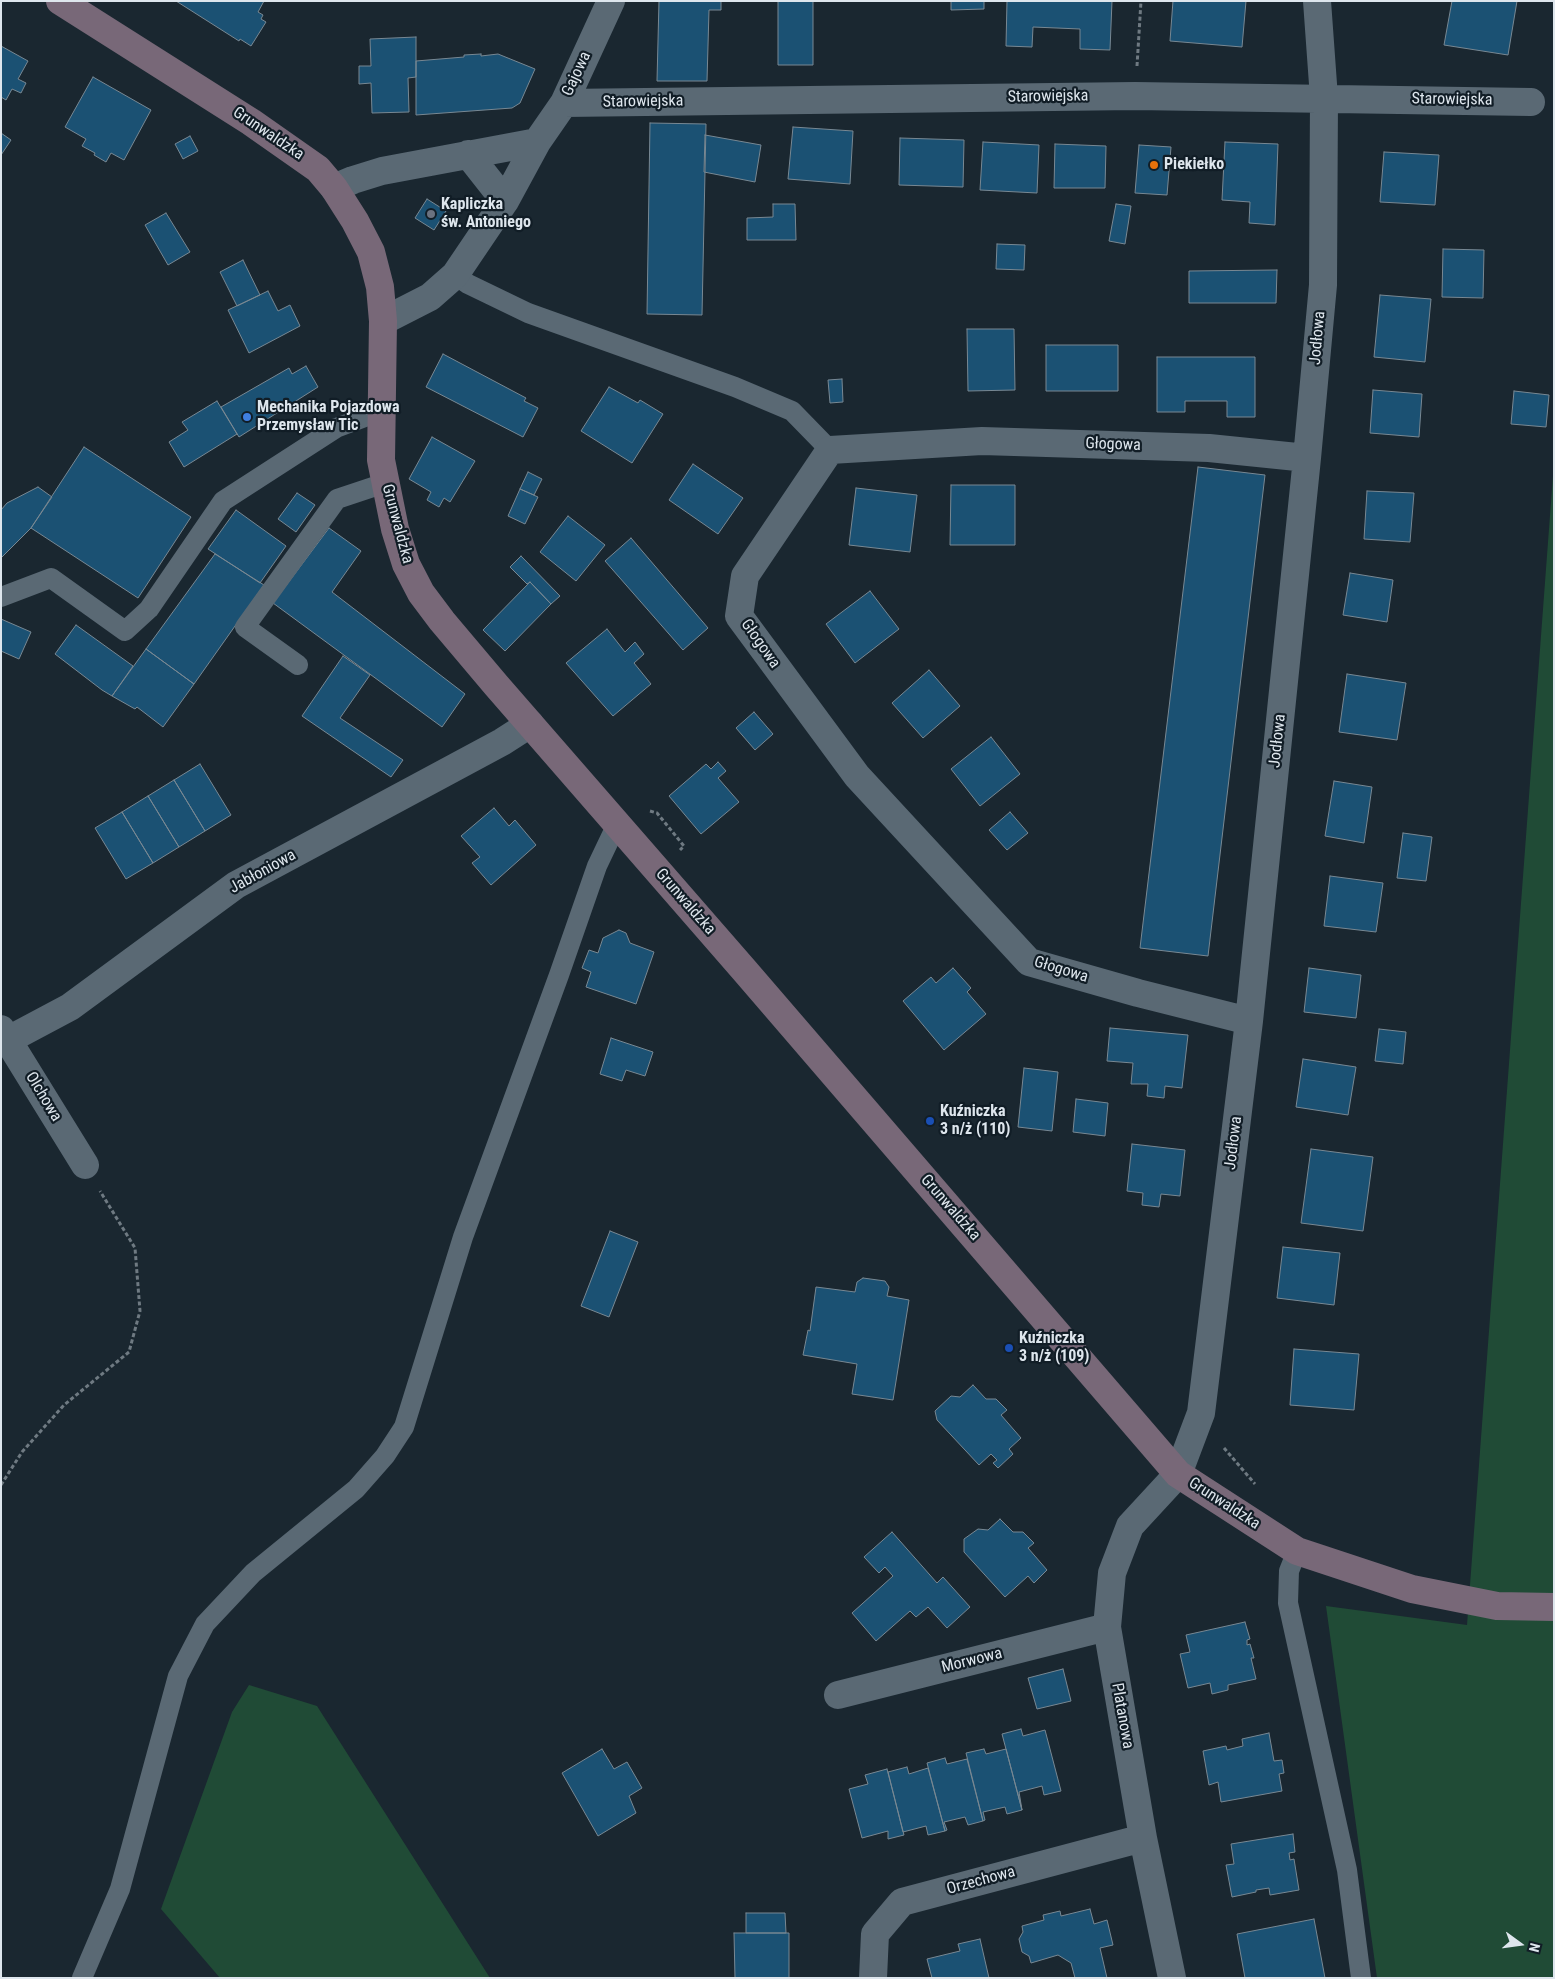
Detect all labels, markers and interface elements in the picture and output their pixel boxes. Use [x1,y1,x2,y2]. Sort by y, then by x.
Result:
street label: Gajowa [558,49,596,99]
street label: Starowiejska [1007,87,1089,107]
street label: Starowiejska [1411,90,1493,110]
street label: Starowiejska [602,92,684,112]
street label: Grunwaldzka [229,103,307,165]
place label: Piekiełko [1164,155,1224,175]
marker: Piekiełko [1148,159,1160,171]
place label: Kapliczka św. Antoniego [441,195,531,233]
marker: Kapliczka św. Antoniego [425,208,437,220]
street label: Jodłowa [1306,310,1330,366]
place label: Mechanika Pojazdowa Przemysław Tic [257,398,399,436]
marker: Mechanika Pojazdowa Przemysław Tic [241,411,253,423]
street label: Głogowa [1085,434,1141,456]
street label: Grunwaldzka [377,482,417,566]
street label: Głogowa [736,616,784,672]
street label: Jodłowa [1266,713,1290,769]
street label: Jabłoniowa [226,846,300,898]
street label: Grunwaldzka [651,865,719,939]
street label: Głogowa [1032,953,1090,987]
street label: Olchowa [21,1069,65,1125]
place label: Kuźniczka 3 n/ż (110) [940,1102,1010,1140]
marker: Kuźniczka 3 n/ż (110) [924,1115,936,1127]
street label: Jodłowa [1221,1115,1247,1171]
street label: Grunwaldzka [916,1171,984,1245]
place label: Kuźniczka 3 n/ż (109) [1019,1329,1089,1367]
marker: Kuźniczka 3 n/ż (109) [1003,1342,1015,1354]
street label: Grunwaldzka [1185,1474,1263,1534]
street label: Morwowa [940,1644,1004,1678]
street label: Platanowa [1107,1682,1137,1750]
street label: Orzechowa [945,1863,1017,1899]
north arrow [1495,1919,1545,1969]
text: N [1526,1942,1543,1954]

